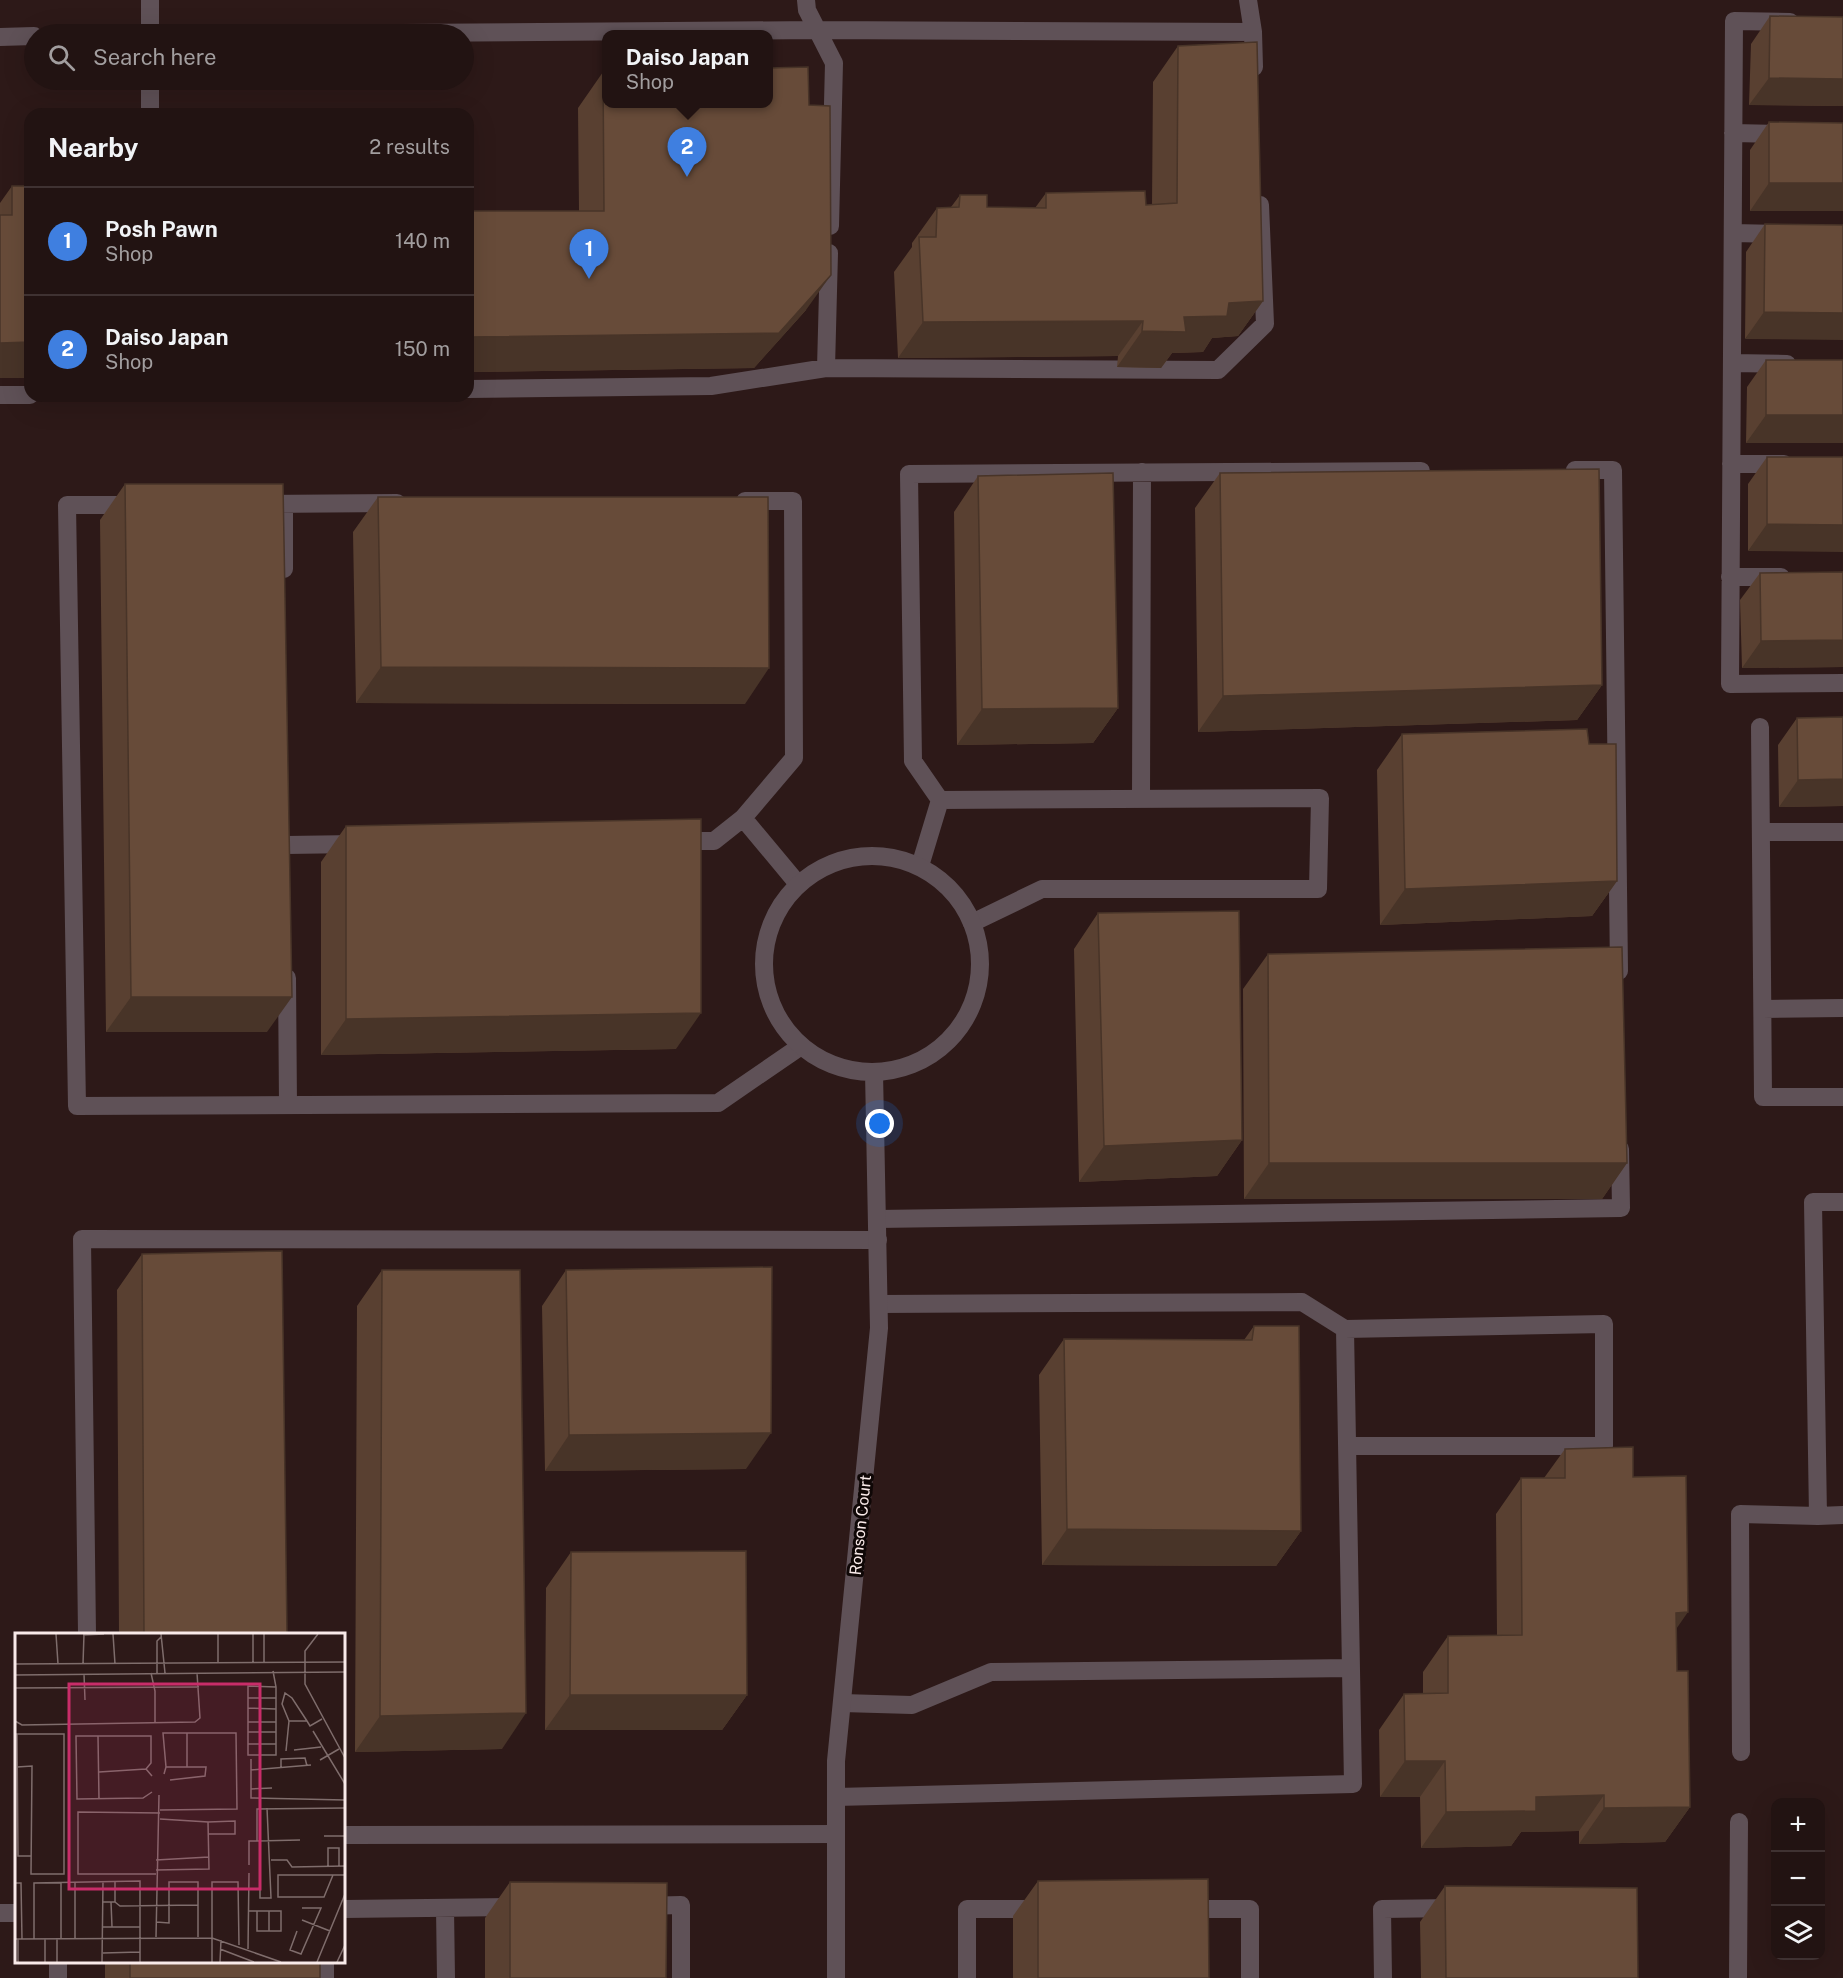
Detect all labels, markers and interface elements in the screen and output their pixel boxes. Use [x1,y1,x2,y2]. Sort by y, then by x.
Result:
search box [24,24,474,90]
popup [602,30,773,108]
icon: search [45,41,78,74]
text: Search here [93,44,217,70]
text: Daiso Japan [626,44,749,70]
text: Shop [626,70,674,94]
pin: 2 [668,128,706,177]
text: Nearby [48,132,138,163]
text: 2 results [369,135,450,159]
text: Posh Pawn [105,216,218,242]
text: 1 [63,229,72,253]
text: 140 m [395,229,450,253]
pin: 1 [570,230,608,279]
text: Shop [105,242,153,266]
text: Daiso Japan [105,324,228,350]
text: 2 [61,337,74,361]
text: 150 m [395,337,450,361]
text: Shop [105,350,153,374]
your location [865,1109,894,1138]
street label: Ronson Court [846,1474,875,1576]
inset map [15,1633,345,1963]
map controls [1771,1798,1825,1960]
button: + [1771,1798,1825,1852]
button: − [1771,1852,1825,1906]
button: layers [1771,1906,1825,1960]

